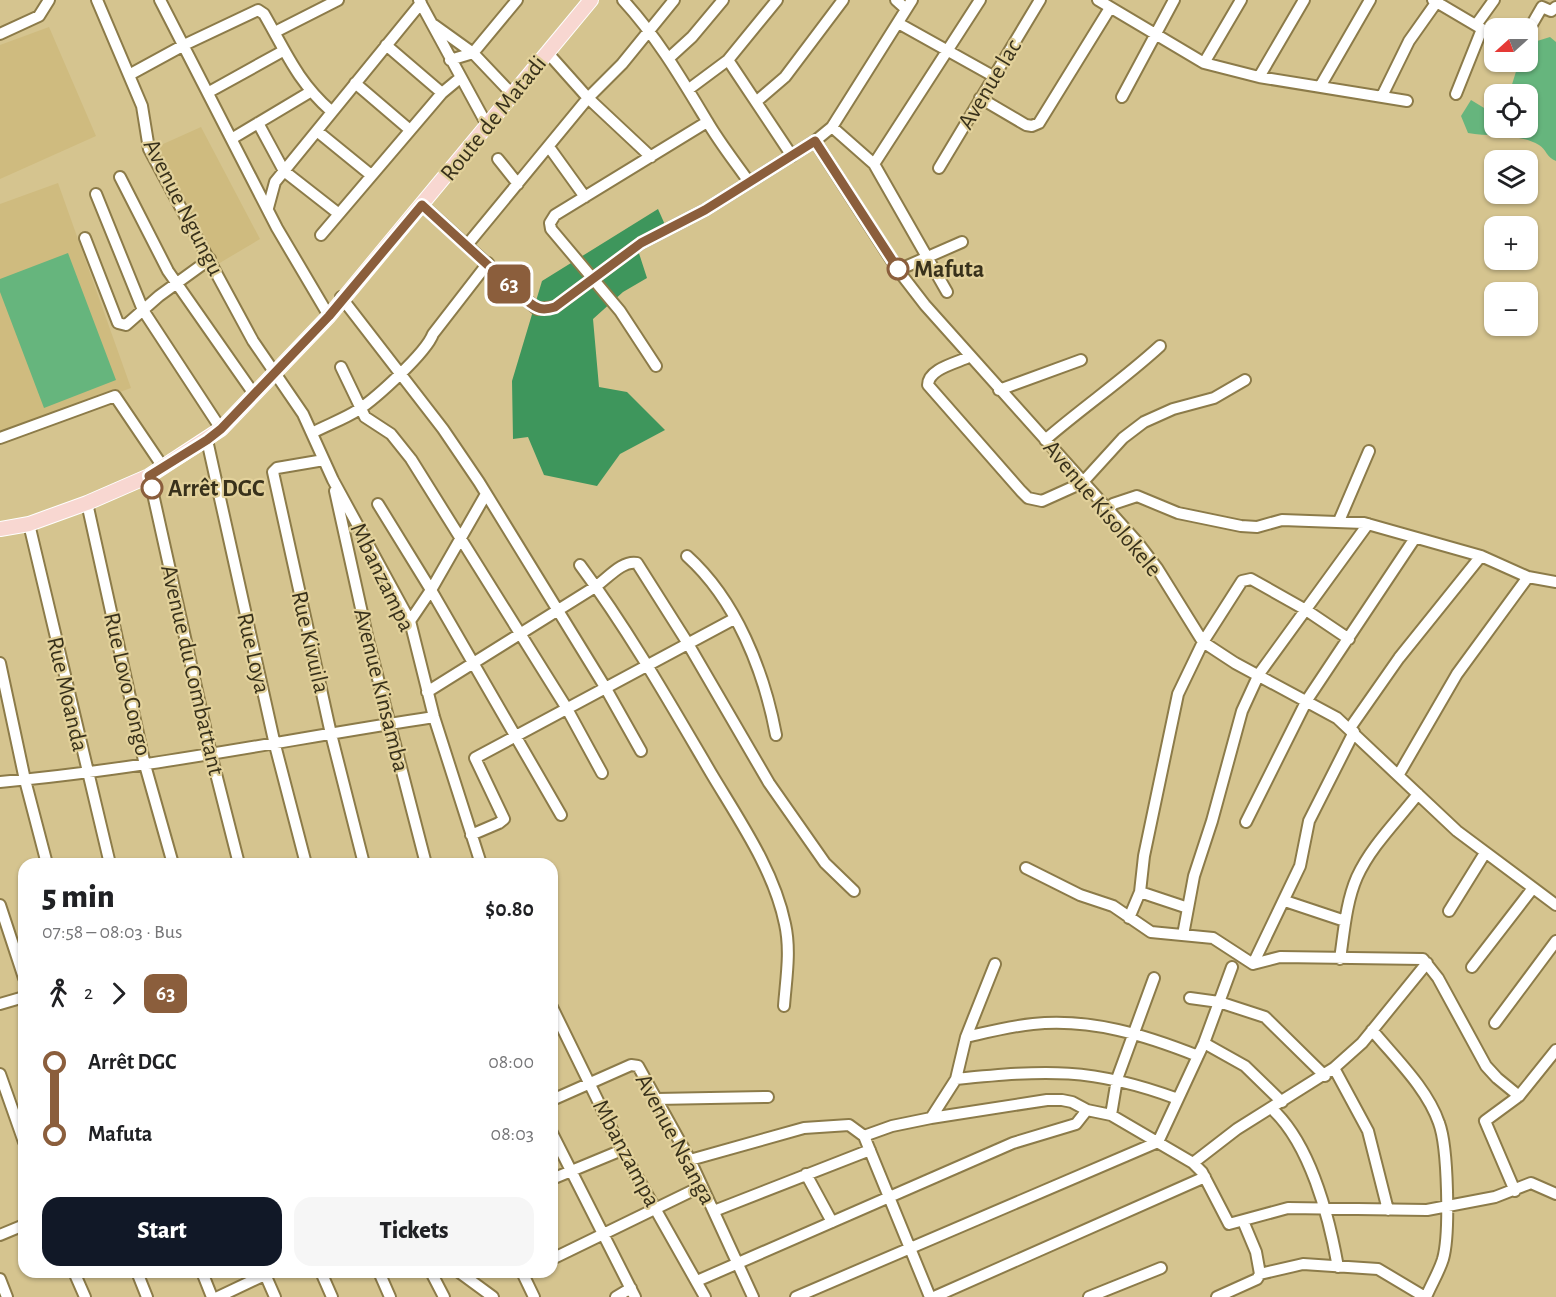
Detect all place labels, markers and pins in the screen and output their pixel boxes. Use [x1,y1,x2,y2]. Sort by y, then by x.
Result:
marker: Mafuta [887,258,909,280]
place label: Mafuta [914,258,984,282]
marker: Arrêt DGC [141,477,163,499]
place label: Arrêt DGC [168,477,265,501]

